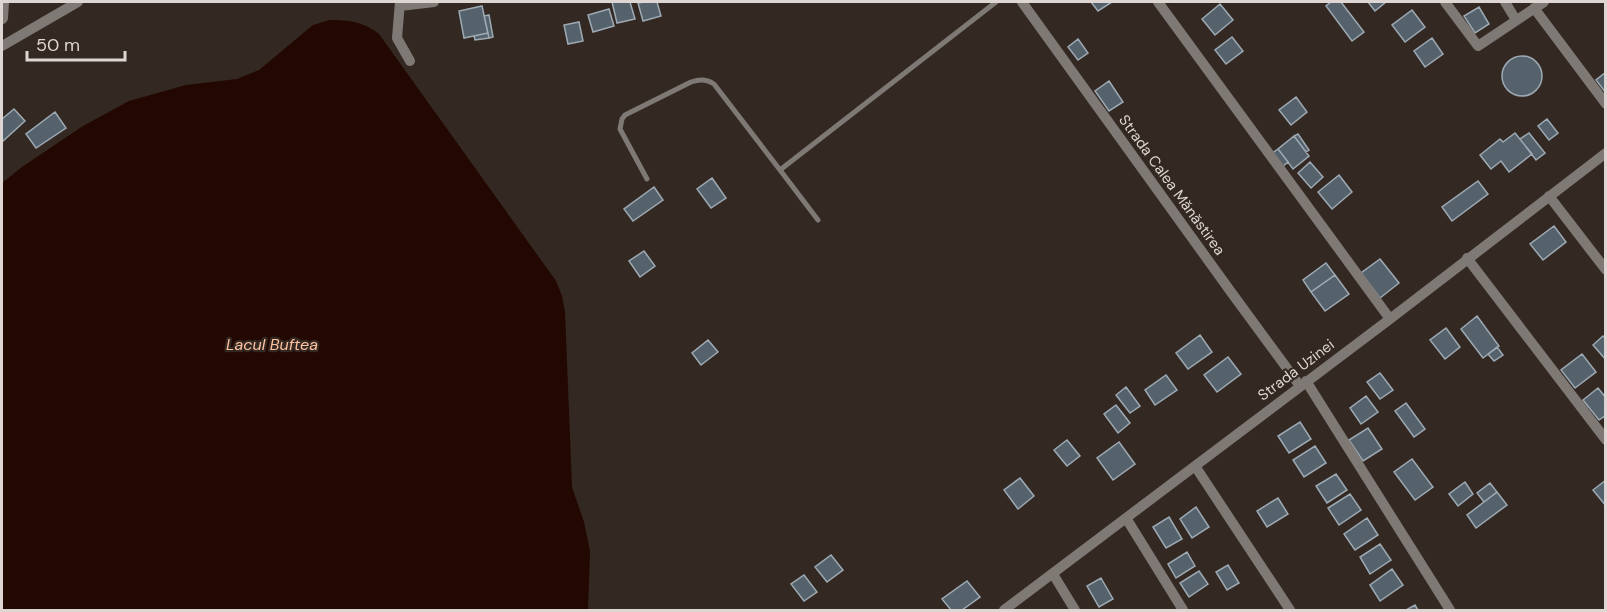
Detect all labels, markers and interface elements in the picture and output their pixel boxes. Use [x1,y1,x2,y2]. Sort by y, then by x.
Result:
scale bar [27,24,124,62]
text: 50 m [36,33,80,57]
street label: Strada Calea Mănăstirea [1114,111,1230,259]
water label: Lacul Buftea [226,334,318,355]
street label: Strada Uzinei [1254,335,1338,405]

